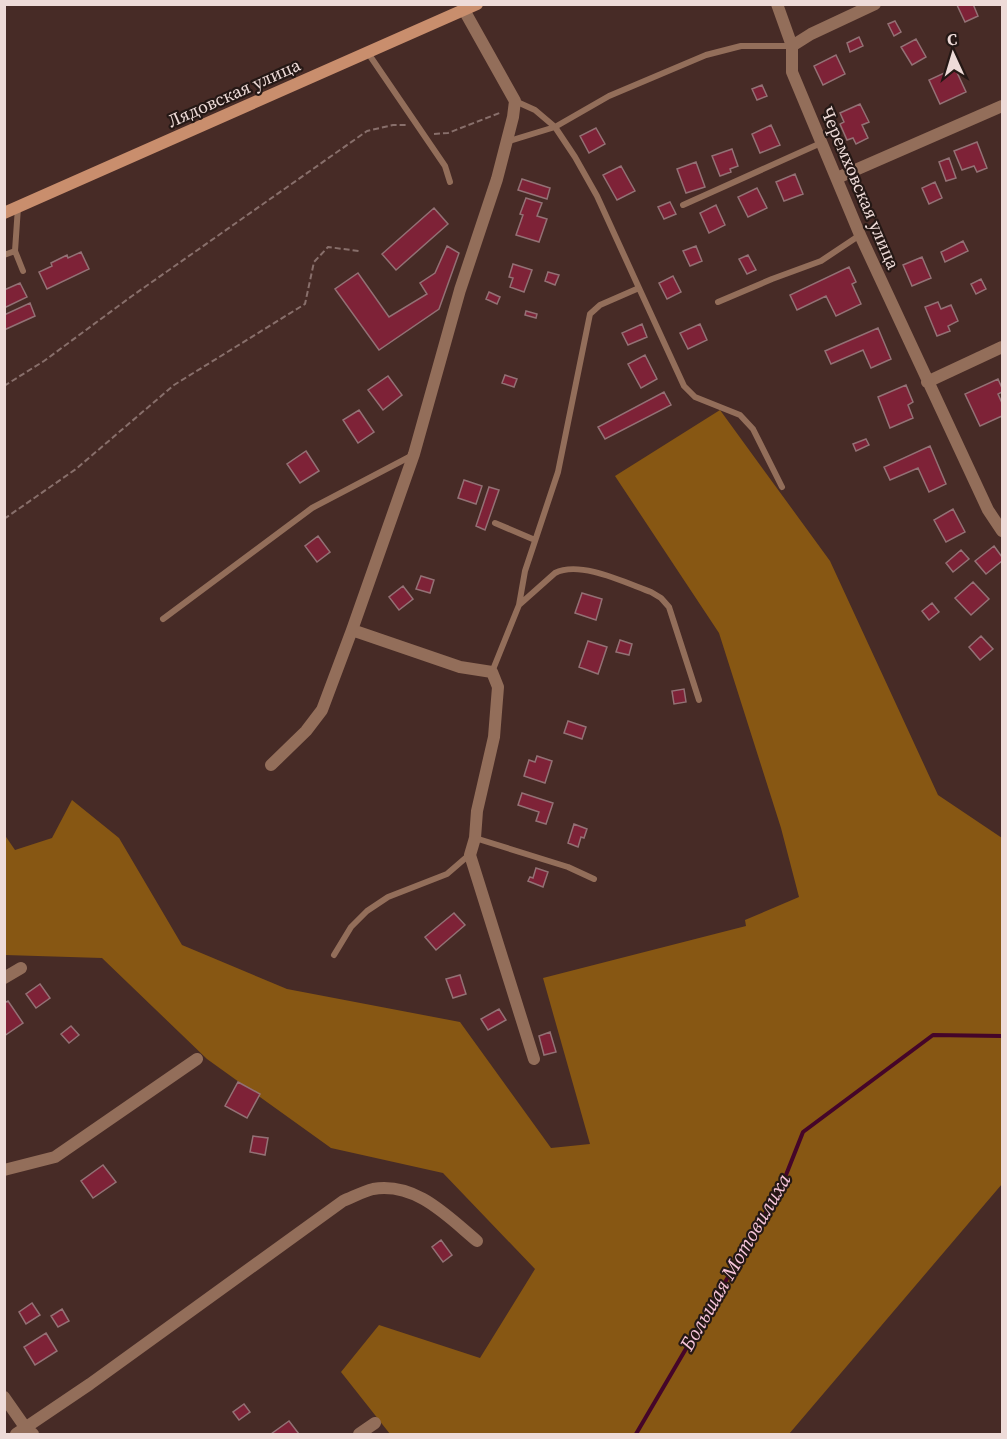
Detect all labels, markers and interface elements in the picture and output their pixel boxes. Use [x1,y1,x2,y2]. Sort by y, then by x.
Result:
north arrow [923,24,983,84]
text: С [946,28,958,50]
street label: Лядовская улица [163,52,305,133]
street label: Черемховская улица [815,103,906,274]
water label: Большая Мотовилиха [672,1168,798,1357]

